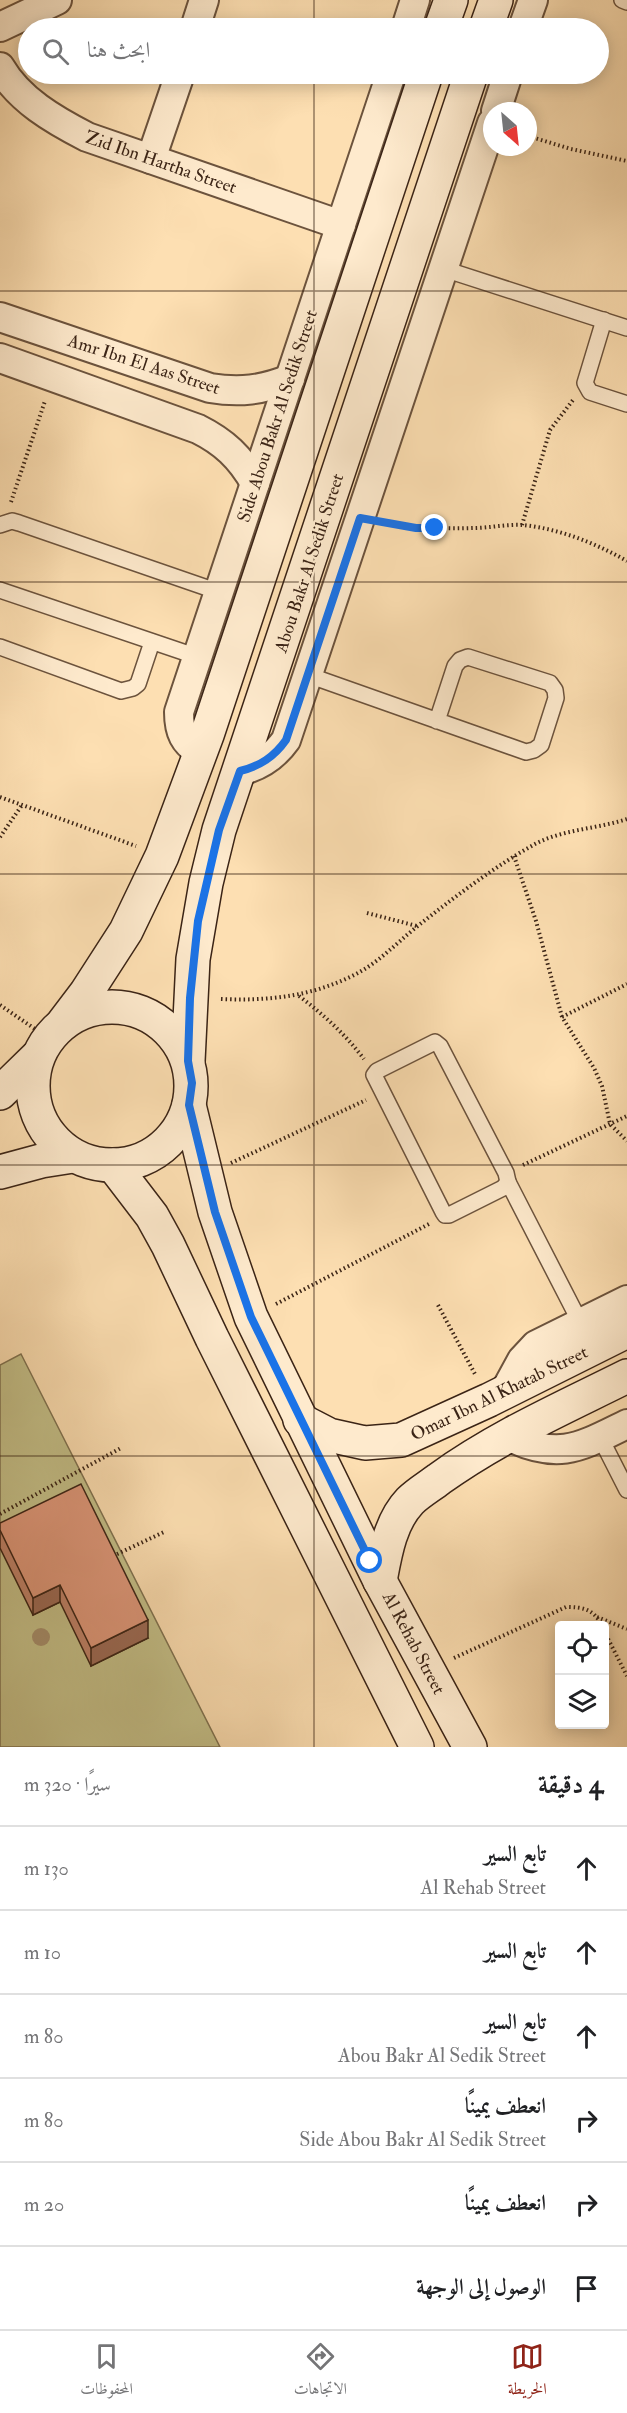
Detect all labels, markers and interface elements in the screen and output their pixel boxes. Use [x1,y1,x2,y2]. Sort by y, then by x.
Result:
search box [18,18,609,84]
icon: search [39,35,72,68]
text: ابحث هنا [87,36,150,64]
north arrow [483,102,537,156]
street label: Zid Ibn Hartha Street [82,126,240,199]
street label: Side Abou Bakr Al Sedik Street [232,307,323,525]
street label: Amr Ibn El Aas Street [64,329,223,400]
street label: Abou Bakr Al Sedik Street [269,470,349,657]
route end [421,514,447,540]
street label: Omar Ibn Al Khatab Street [407,1340,592,1446]
route start [356,1547,382,1573]
street label: Al Rehab Street [376,1587,450,1699]
map controls [555,1621,609,1729]
button: locate [555,1621,609,1675]
button: layers [555,1675,609,1729]
text: 4 دقيقة [538,1769,603,1801]
text: سيرًا · 320 m [24,1772,111,1797]
text: تابع السير [484,1840,546,1868]
icon: ahead [570,1852,603,1885]
text: 130 m [24,1856,69,1881]
text: Al Rehab Street [420,1875,546,1900]
icon: ahead [570,1936,603,1969]
text: تابع السير [484,1937,546,1965]
text: 10 m [24,1940,61,1965]
text: تابع السير [484,2008,546,2036]
icon: ahead [570,2020,603,2053]
text: 80 m [24,2024,63,2049]
text: Abou Bakr Al Sedik Street [338,2043,546,2068]
text: انعطف يمينًا [465,2092,546,2120]
icon: right [570,2104,603,2137]
text: 80 m [24,2108,63,2133]
text: Side Abou Bakr Al Sedik Street [299,2127,546,2152]
icon: right [570,2188,603,2221]
text: انعطف يمينًا [465,2189,546,2217]
text: 20 m [24,2192,64,2217]
icon: arrive [570,2272,603,2305]
text: الوصول إلى الوجهة [416,2273,546,2301]
tab: المحفوظات [80,2340,133,2404]
tab: الاتجاهات [294,2340,347,2404]
tab: الخريطة [508,2340,547,2404]

